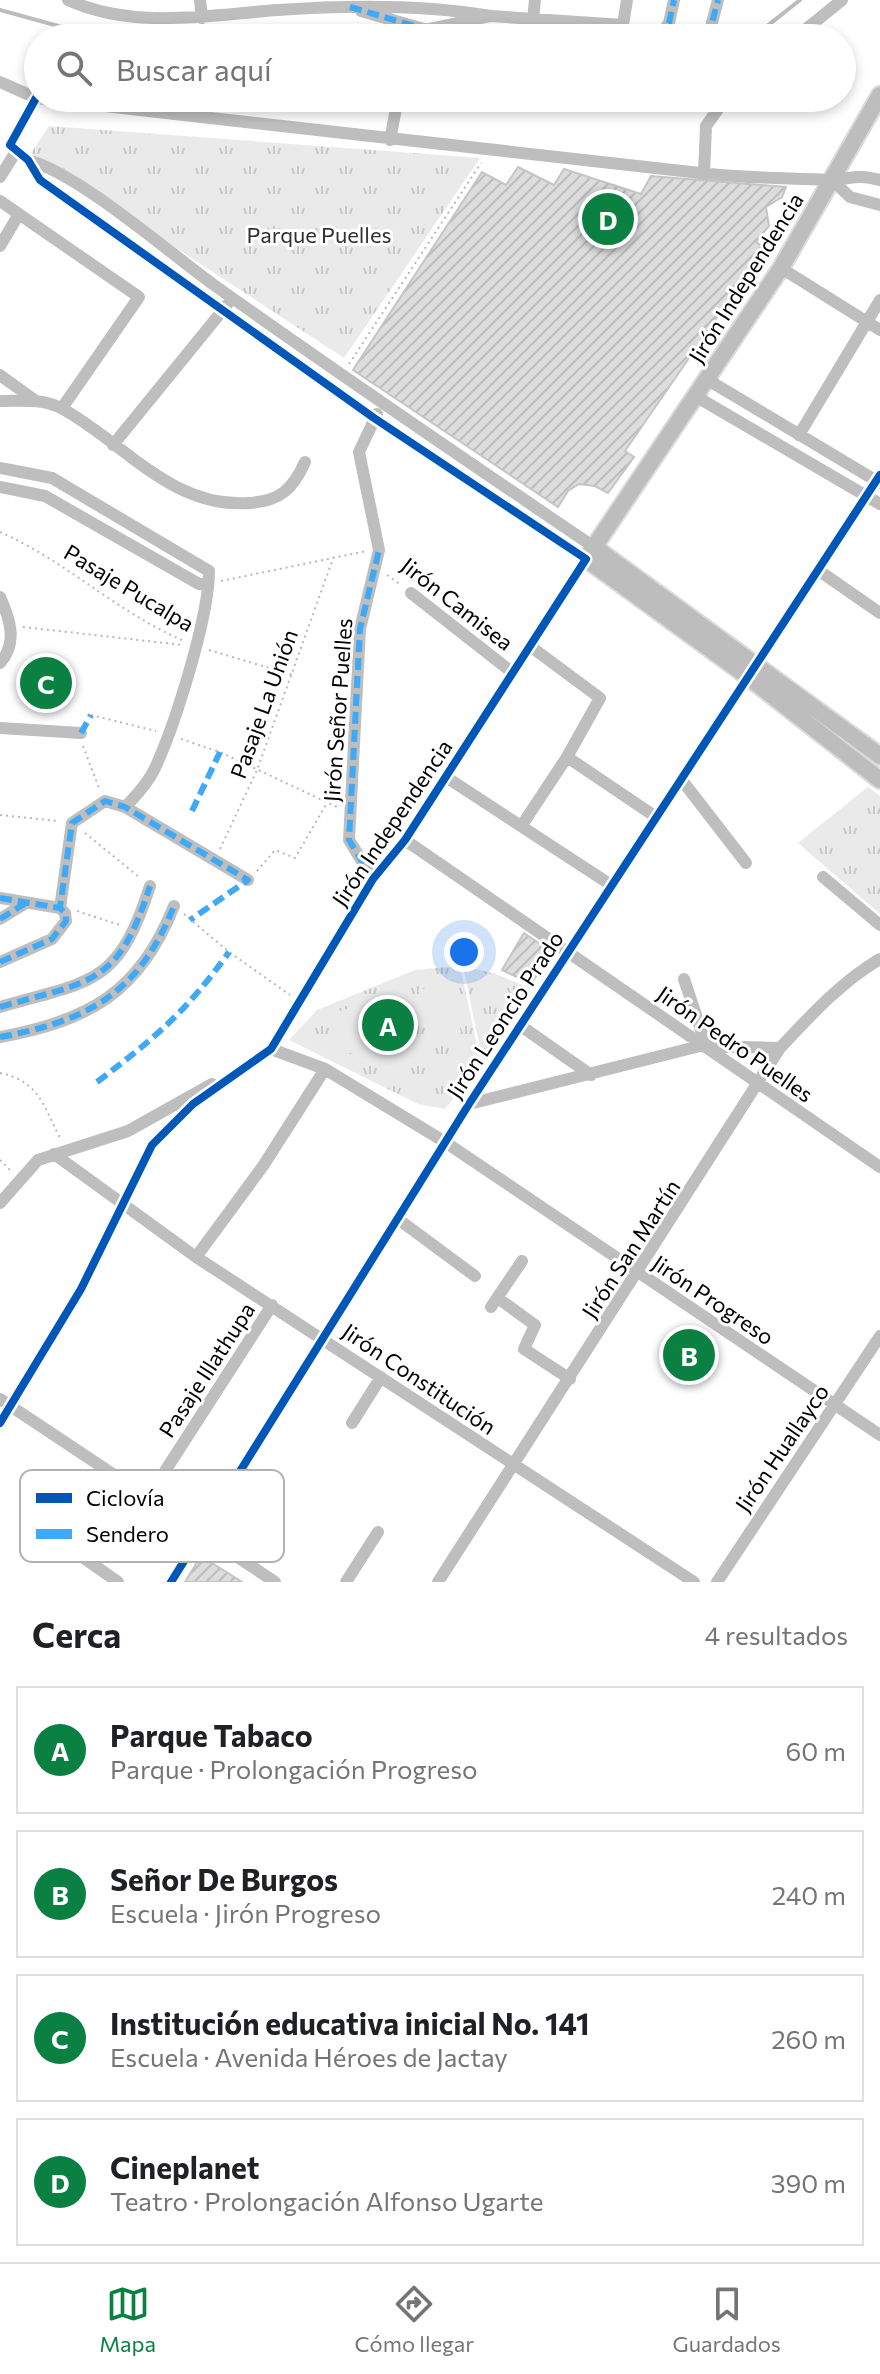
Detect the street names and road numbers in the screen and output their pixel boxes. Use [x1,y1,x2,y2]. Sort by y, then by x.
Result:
street label: Jirón Independencia [682,188,809,368]
street label: Pasaje Pucalpa [59,538,199,637]
street label: Jirón Camisea [396,551,519,656]
street label: Jirón Señor Puelles [318,617,357,803]
street label: Pasaje La Unión [224,626,303,782]
street label: Jirón Independencia [326,734,457,911]
street label: Jirón Leoncio Prado [440,926,569,1103]
street label: Jirón Pedro Puelles [652,980,819,1108]
street label: Jirón San Martín [576,1174,685,1323]
street label: Jirón Progreso [647,1249,779,1350]
street label: Pasaje Illathupa [153,1297,260,1442]
street label: Jirón Constitución [337,1317,501,1440]
street label: Jirón Huallayco [729,1379,834,1517]

